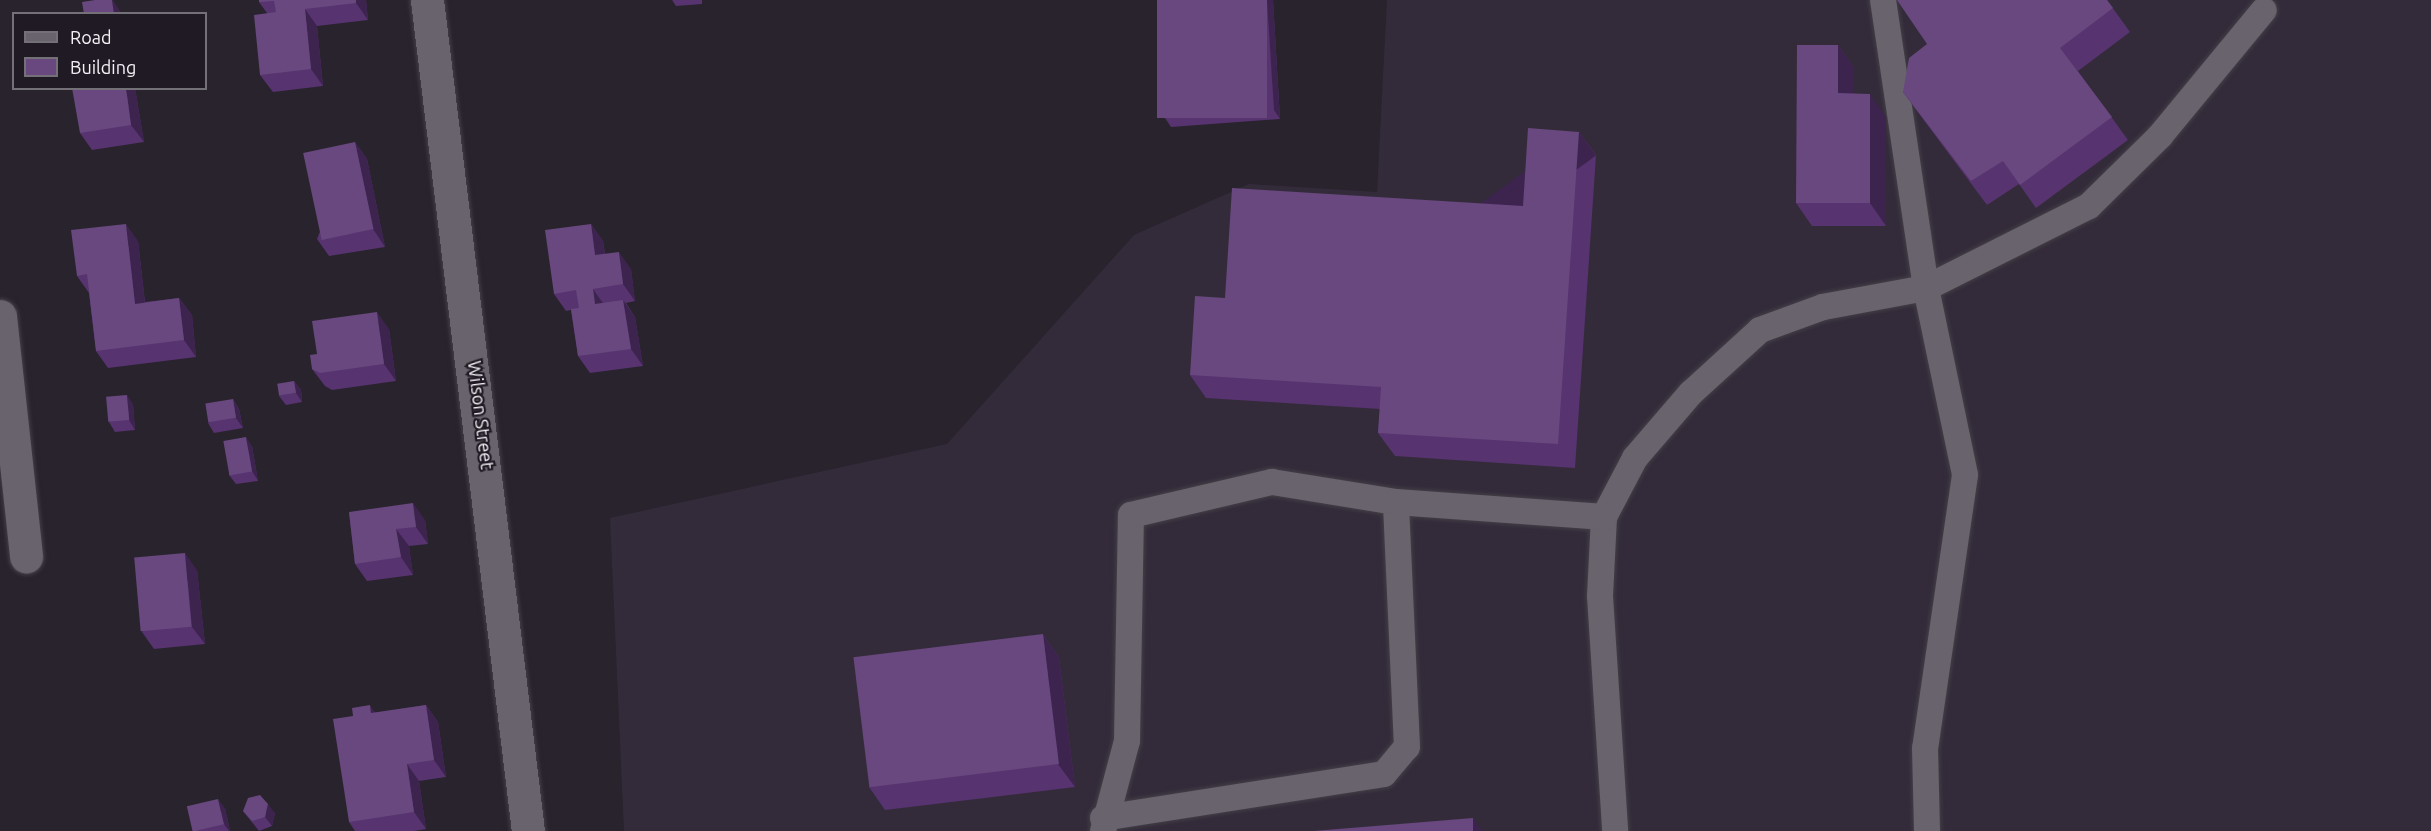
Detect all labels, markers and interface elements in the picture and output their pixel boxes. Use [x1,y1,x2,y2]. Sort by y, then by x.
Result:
legend [12,12,207,90]
text: Road [70,27,112,47]
text: Building [70,57,136,77]
street label: Wilson Street [464,360,498,470]

